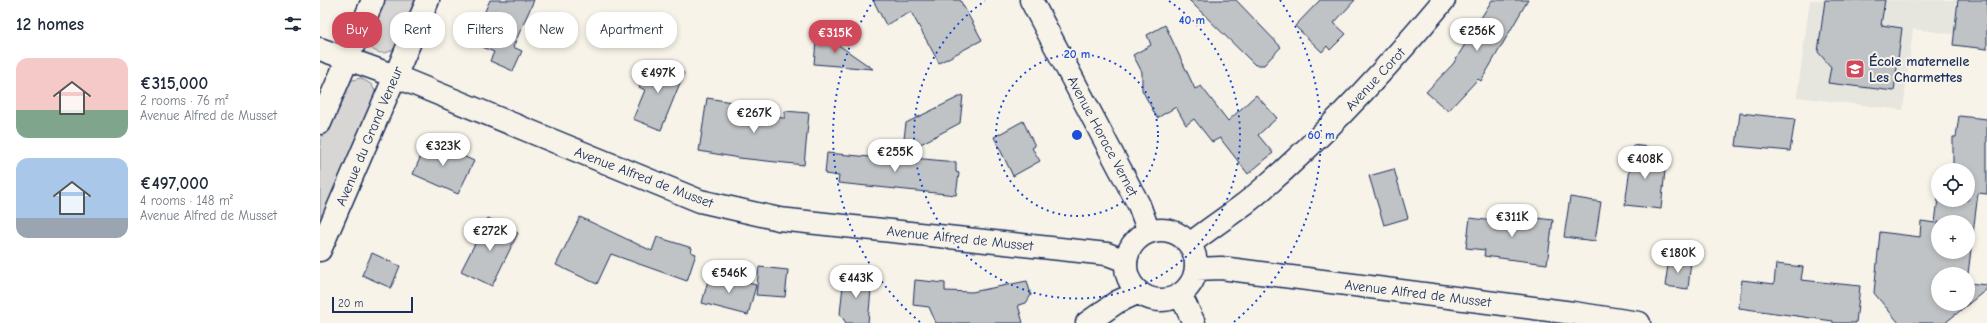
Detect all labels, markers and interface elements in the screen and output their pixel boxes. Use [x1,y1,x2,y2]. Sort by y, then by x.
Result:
chip: Buy [332,12,382,48]
chip: Rent [390,12,445,48]
chip: Filters [453,12,517,48]
chip: New [525,12,578,48]
chip: Apartment [586,12,677,48]
icon: filters [282,13,304,35]
text: 40 m [1179,13,1205,27]
text: 12 homes [16,15,84,34]
pin: €256K [1449,18,1505,52]
pin: €315K [807,20,863,54]
text: €256K [1459,23,1495,38]
text: €315K [818,25,852,40]
street label: Avenue Corot [1342,44,1410,114]
text: 20 m [1064,47,1090,61]
place label: École maternelle Les Charmettes [1869,53,1969,86]
school or university icon: École maternelle Les Charmettes [1844,58,1866,80]
pin: €497K [630,60,686,94]
street label: Avenue du Grand Veneur [332,63,407,209]
text: €497K [640,65,676,80]
street label: Avenue Horace Vernet [1064,73,1142,200]
icon: home [48,74,96,122]
text: €315,000 [140,74,208,93]
text: 2 rooms · 76 m² [140,93,228,108]
pin: €267K [726,100,782,134]
text: €267K [736,105,772,120]
text: Avenue Alfred de Musset [140,108,277,123]
centre of rings [1070,128,1084,142]
text: 60 m [1308,128,1334,142]
pin: €323K [415,133,471,167]
text: €323K [425,138,461,153]
pin: €255K [867,139,923,173]
street label: Avenue Alfred de Musset [572,143,717,212]
text: €255K [877,144,913,159]
pin: €408K [1617,146,1673,180]
text: €408K [1627,151,1663,166]
map controls [1931,163,1975,311]
button: locate [1931,163,1975,207]
icon: home [48,174,96,222]
text: €497,000 [140,174,209,193]
text: 4 rooms · 148 m² [140,193,233,208]
pin: €311K [1484,204,1540,238]
text: Avenue Alfred de Musset [140,208,277,223]
text: €311K [1496,209,1528,224]
button: + [1931,215,1975,259]
pin: €272K [462,218,518,252]
street label: Avenue Alfred de Musset [886,222,1035,255]
text: €272K [473,223,507,238]
pin: €180K [1650,240,1706,274]
text: €180K [1660,245,1696,260]
pin: €546K [701,260,757,294]
text: €546K [711,265,747,280]
pin: €443K [828,265,884,299]
button: − [1931,267,1975,311]
text: €443K [839,270,873,285]
street label: Avenue Alfred de Musset [1344,276,1493,311]
scale bar [332,295,413,314]
text: 20 m [338,297,363,310]

